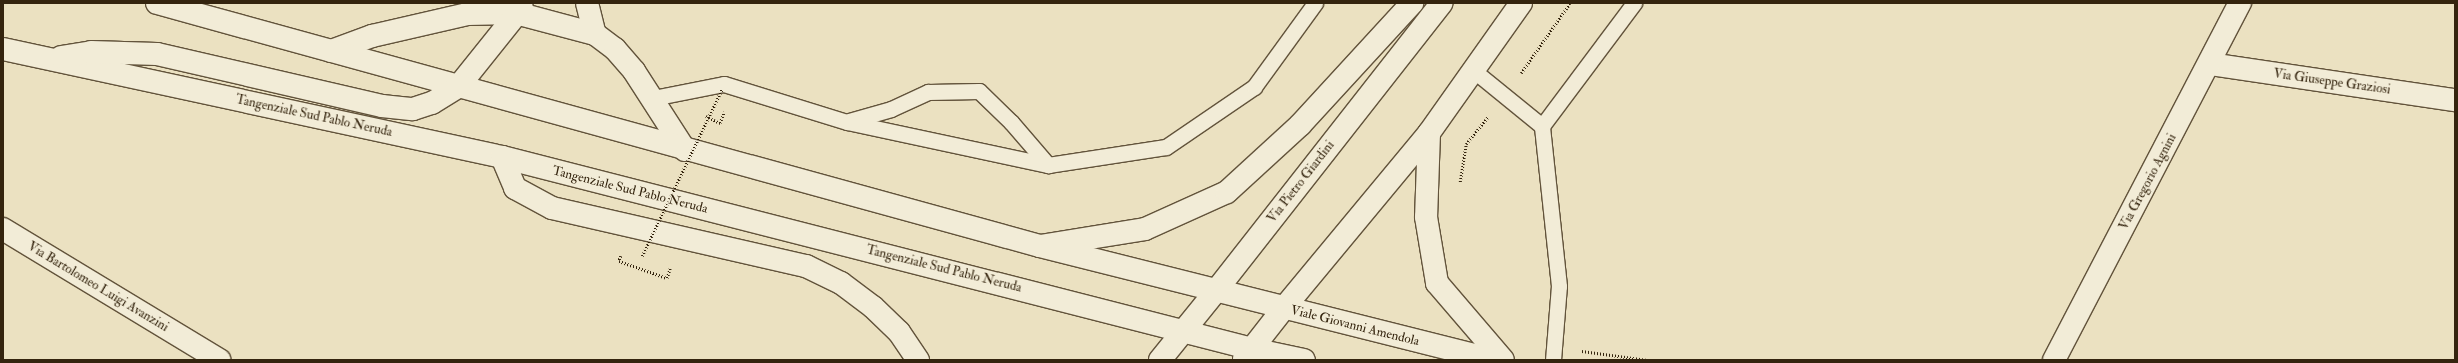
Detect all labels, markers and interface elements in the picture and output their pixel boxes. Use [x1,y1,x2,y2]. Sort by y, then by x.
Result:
street label: Via Giuseppe Graziosi [2273,66,2391,98]
street label: Tangenziale Sud Pablo Neruda [234,92,394,140]
street label: Via Gregorio Agnini [2116,131,2180,233]
street label: Via Pietro Giardini [1264,138,1338,226]
street label: Tangenziale Sud Pablo Neruda [551,163,709,217]
street label: Via Bartolomeo Luigi Avanzini [25,239,171,335]
street label: Tangenziale Sud Pablo Neruda [865,242,1023,296]
street label: Viale Giovanni Amendola [1289,302,1421,350]

